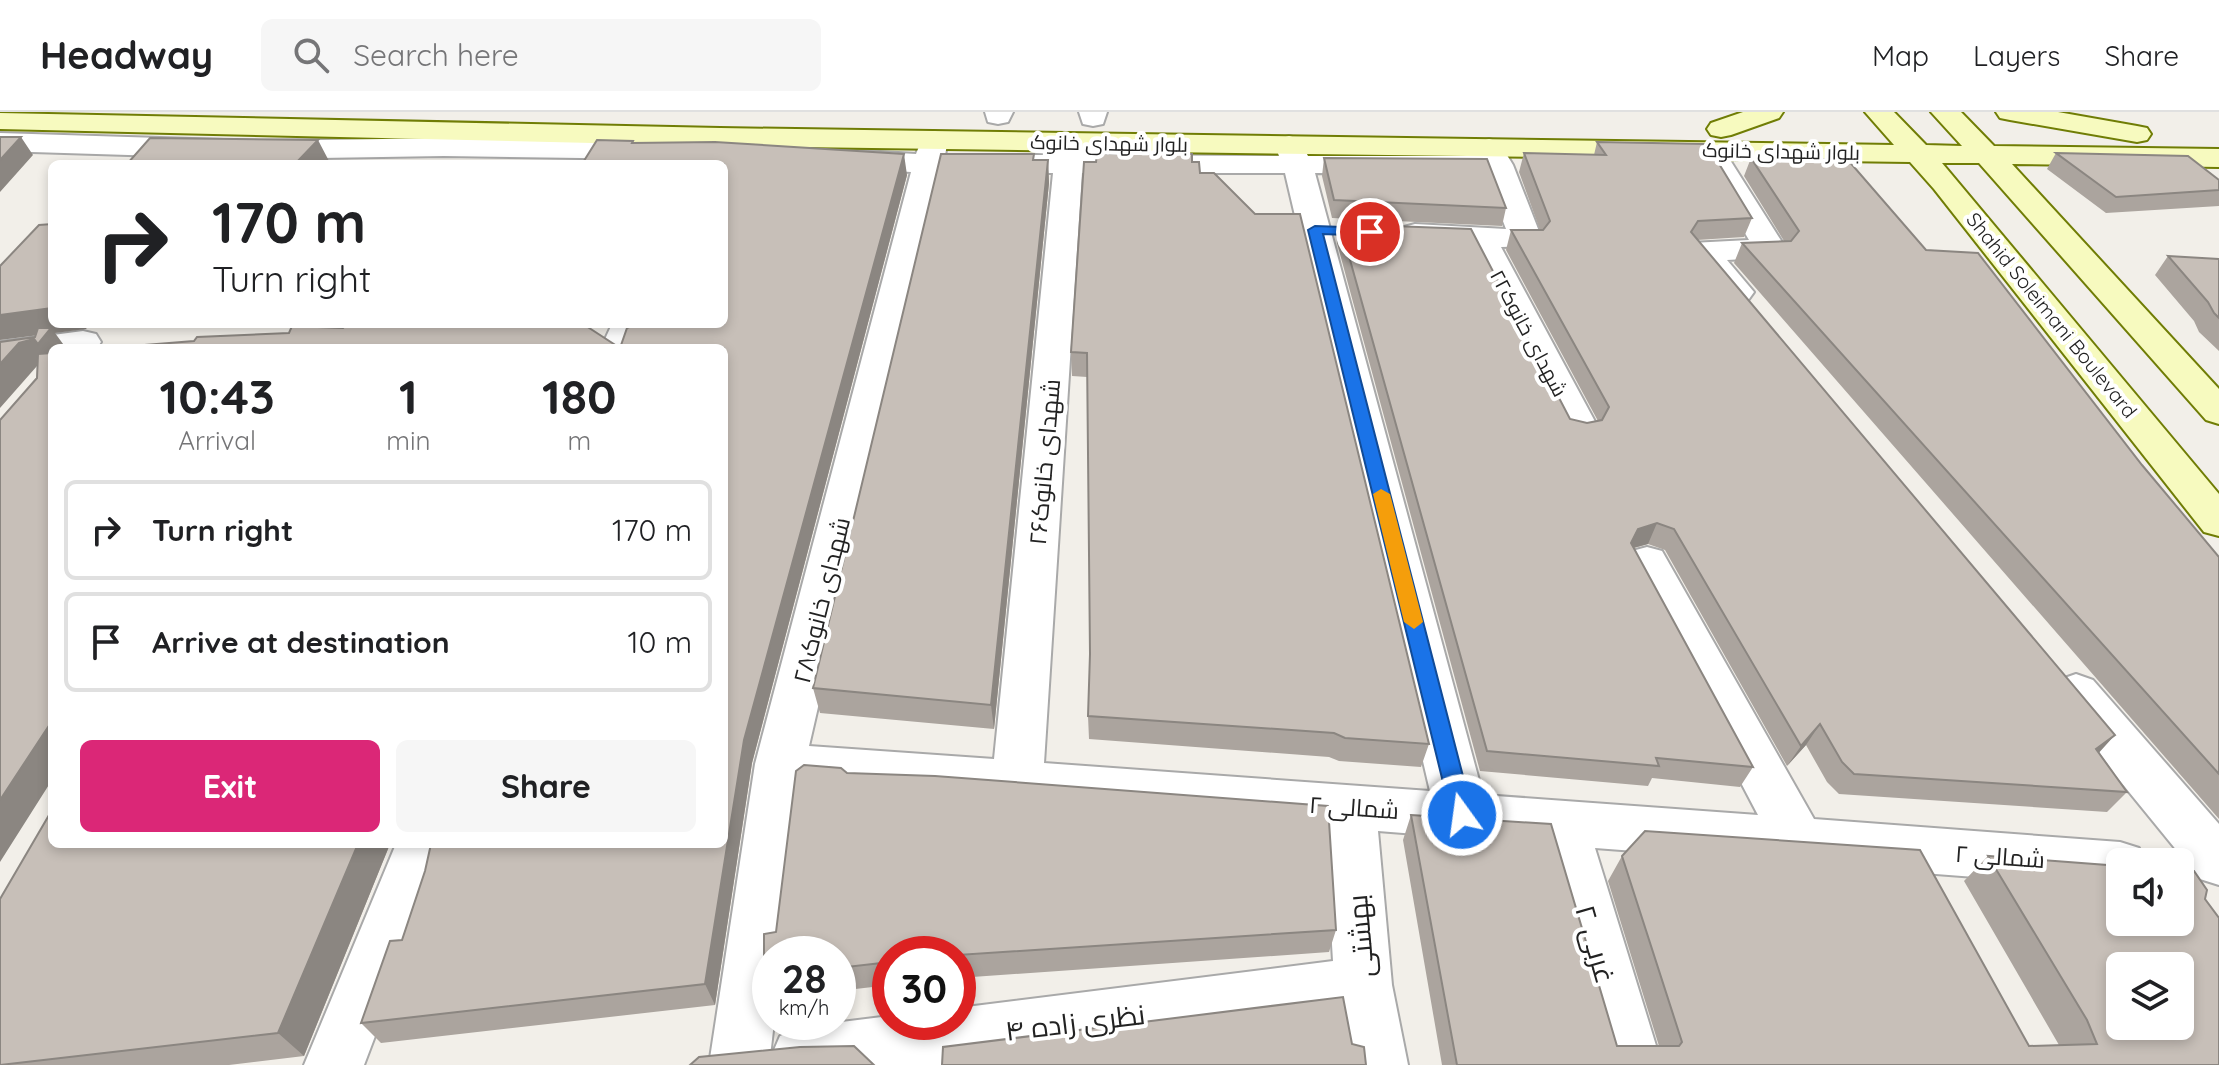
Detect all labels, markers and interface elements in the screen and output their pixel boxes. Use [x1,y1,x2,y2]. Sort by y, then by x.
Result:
search box [261,19,821,91]
text: Headway [40,31,213,79]
icon: search [289,33,333,77]
text: Search here [353,36,519,74]
text: Map [1872,38,1929,73]
text: Layers [1973,38,2060,73]
text: Share [2104,38,2179,73]
street label: بلوار شهدای خانوک [1030,129,1188,158]
street label: بلوار شهدای خانوک [1702,137,1860,166]
text: 170 m [212,187,366,257]
icon: right [80,192,184,296]
pin [1336,198,1404,266]
street label: Shahid Soleimani Boulevard [1961,207,2143,423]
icon: arrive [1348,210,1392,254]
text: Turn right [212,256,371,301]
street label: شهدای خانوک۲۲ [1484,265,1573,401]
text: 10:43 [159,366,275,426]
text: 1 [399,366,418,426]
text: 180 [542,366,616,426]
street label: شهدای خانوک۲۶ [1022,378,1066,546]
text: Arrival [178,424,256,457]
text: min [386,424,431,457]
text: m [567,424,591,457]
icon: right [84,508,128,552]
text: Turn right [152,511,293,549]
text: 170 m [612,511,692,549]
street label: شهدای خانوک۲۸ [786,514,856,686]
icon: arrive [84,620,128,664]
text: Arrive at destination [152,623,450,661]
text: 10 m [628,623,692,661]
button: Exit [80,740,380,832]
button: Share [396,740,696,832]
position arrow [1420,773,1504,857]
street label: شمالی ۲ [1308,789,1400,825]
street label: شمالی ۲ [1954,838,2046,874]
map controls [2106,848,2194,1040]
button: sound [2106,848,2194,936]
street label: بهشتی [1339,893,1381,979]
street label: ۲ غربی [1568,901,1624,987]
speed limit sign: 30 [872,936,976,1040]
button: layers [2106,952,2194,1040]
text: 28 [782,953,826,1003]
text: km/h [779,995,829,1020]
street label: نظری زاده ۴ [1003,996,1147,1048]

